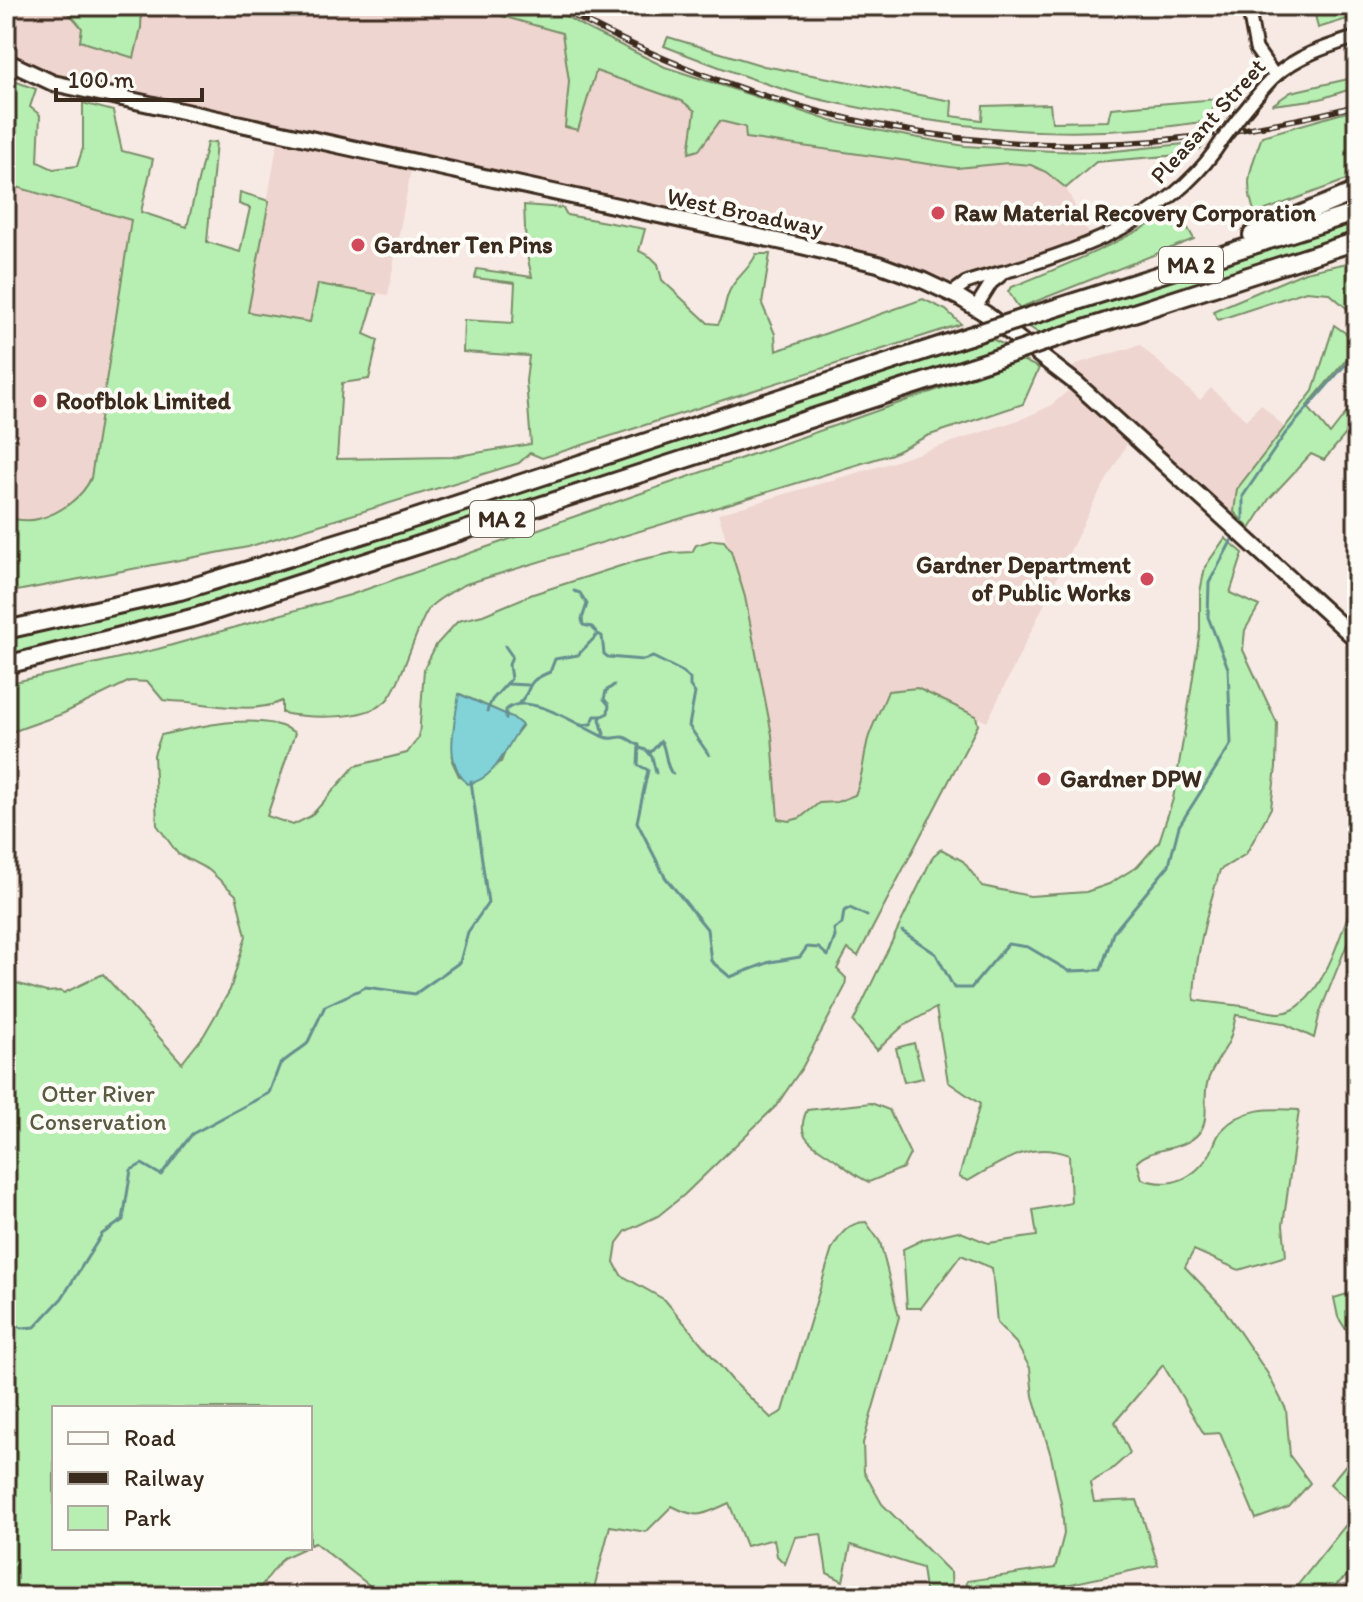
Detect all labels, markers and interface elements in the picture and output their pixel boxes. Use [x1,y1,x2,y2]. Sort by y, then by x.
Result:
scale bar [56,52,202,102]
street label: Pleasant Street [1144,52,1272,189]
text: 100 m [68,65,134,94]
street label: West Broadway [664,181,827,242]
place label: Raw Material Recovery Corporation [954,198,1317,228]
marker: Raw Material Recovery Corporation [929,204,947,222]
place label: Gardner Ten Pins [374,230,553,259]
marker: Gardner Ten Pins [349,236,367,254]
road number: MA 2 [1159,247,1223,283]
place label: Roofblok Limited [56,386,232,415]
marker: Roofblok Limited [31,392,49,410]
road number: MA 2 [470,501,534,537]
place label: Gardner Department of Public Works [916,550,1131,607]
marker: Gardner Department of Public Works [1138,570,1156,588]
place label: Gardner DPW [1060,764,1202,793]
marker: Gardner DPW [1035,770,1053,788]
park label: Otter River Conservation [29,1079,167,1136]
legend [52,1406,312,1550]
text: Road [124,1423,176,1452]
text: Railway [124,1463,205,1492]
text: Park [124,1503,171,1532]

